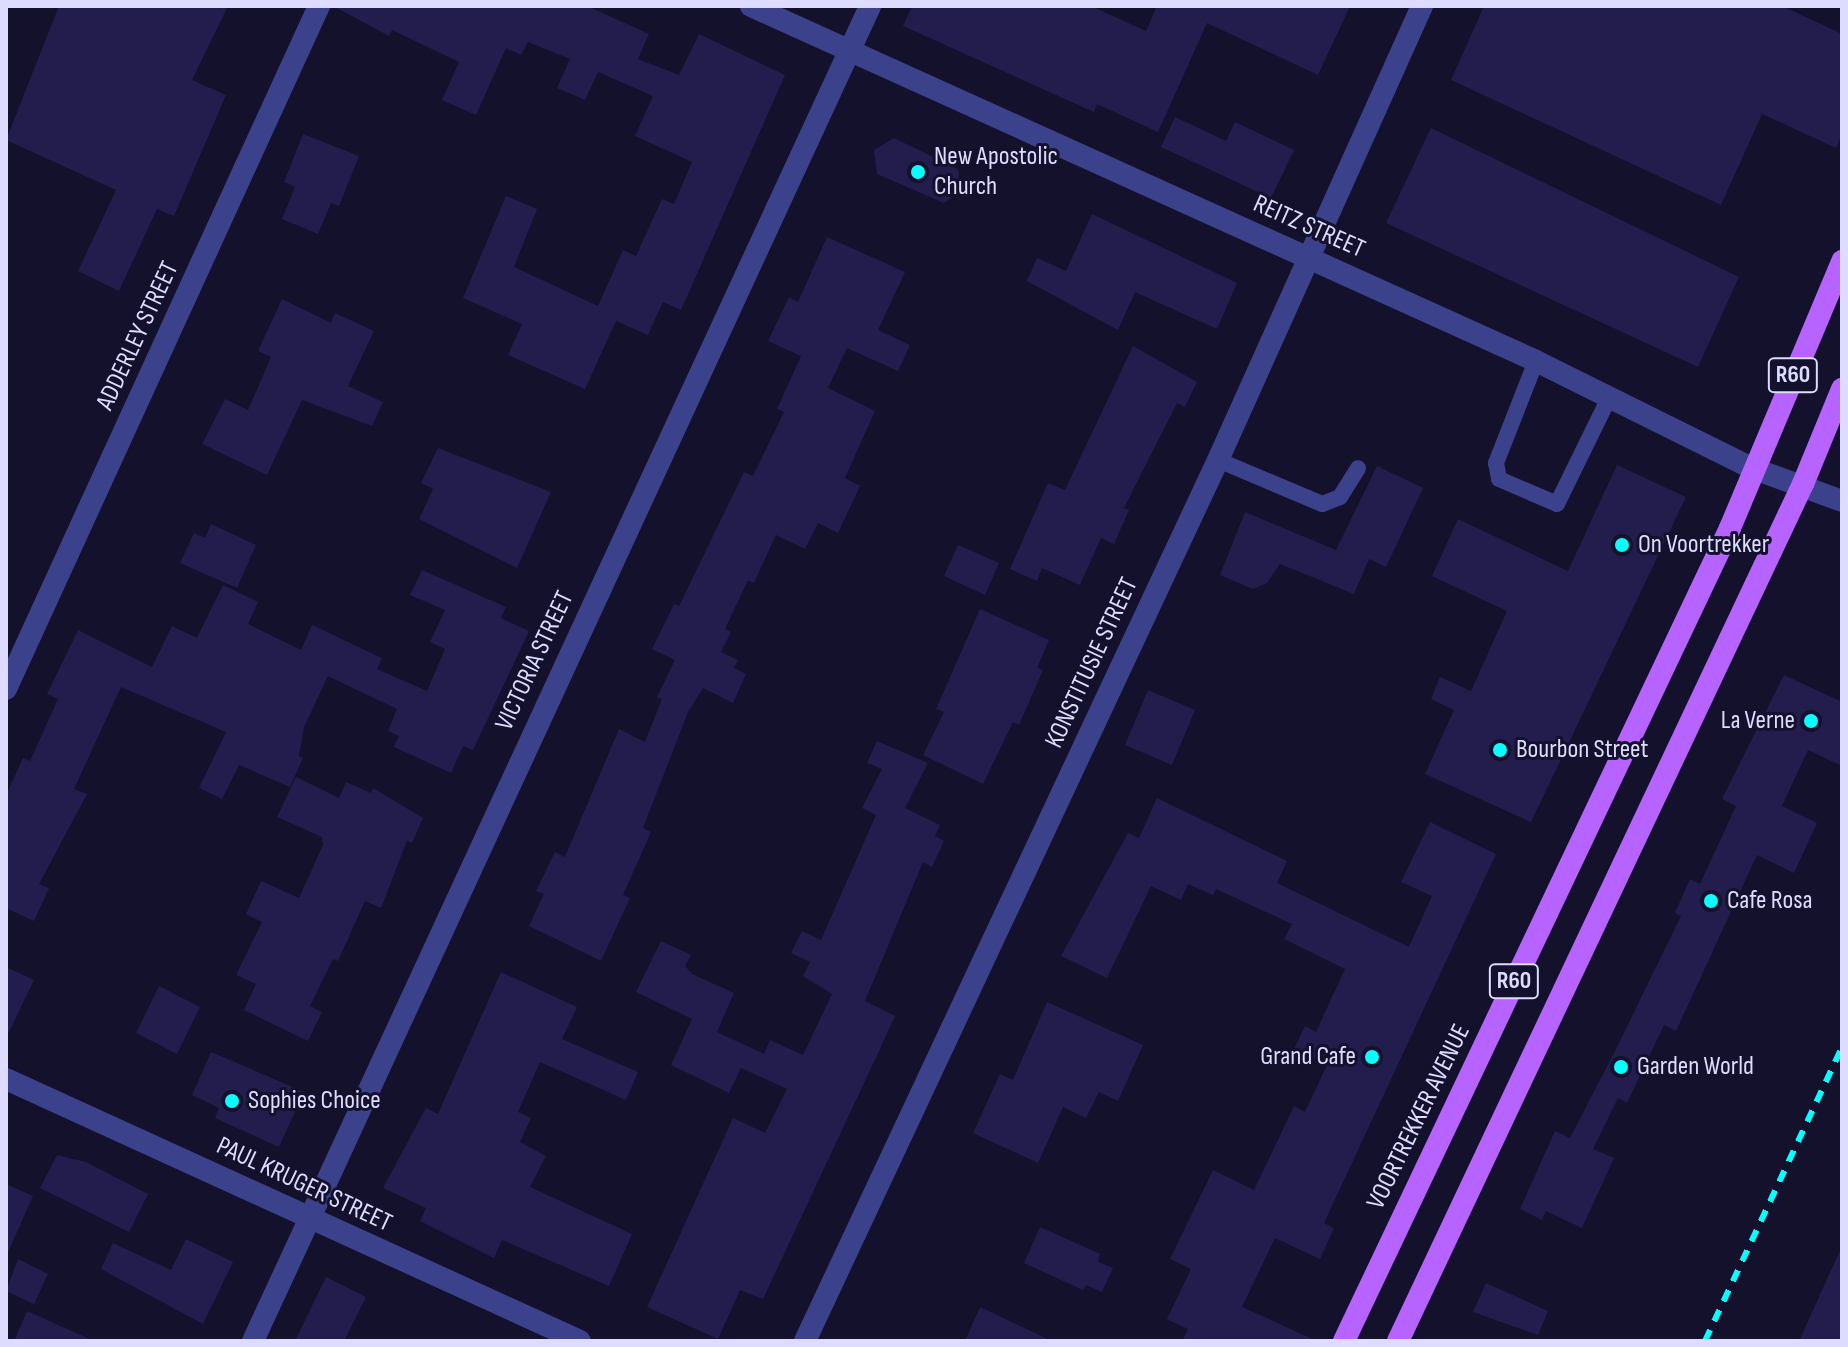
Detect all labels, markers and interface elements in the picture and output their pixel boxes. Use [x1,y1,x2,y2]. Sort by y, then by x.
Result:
place label: New Apostolic Church [934,141,1058,202]
marker: New Apostolic Church [909,163,927,181]
street label: REITZ STREET [1248,189,1370,265]
street label: ADDERLEY STREET [90,257,186,415]
road number: R60 [1767,355,1819,395]
place label: On Voortrekker [1638,529,1769,561]
marker: On Voortrekker [1613,536,1631,554]
street label: KONSTITUSIE STREET [1039,573,1145,753]
street label: VICTORIA STREET [489,586,581,736]
place label: La Verne [1721,705,1795,737]
marker: La Verne [1802,712,1820,730]
place label: Bourbon Street [1516,734,1648,766]
marker: Bourbon Street [1491,741,1509,759]
place label: Cafe Rosa [1727,885,1812,917]
marker: Cafe Rosa [1702,892,1720,910]
road number: R60 [1488,961,1540,1001]
street label: VOORTREKKER AVENUE [1361,1019,1477,1215]
place label: Grand Cafe [1260,1041,1356,1073]
marker: Grand Cafe [1363,1048,1381,1066]
place label: Garden World [1637,1051,1754,1083]
marker: Garden World [1612,1058,1630,1076]
place label: Sophies Choice [248,1085,381,1117]
marker: Sophies Choice [223,1092,241,1110]
street label: PAUL KRUGER STREET [211,1131,397,1239]

